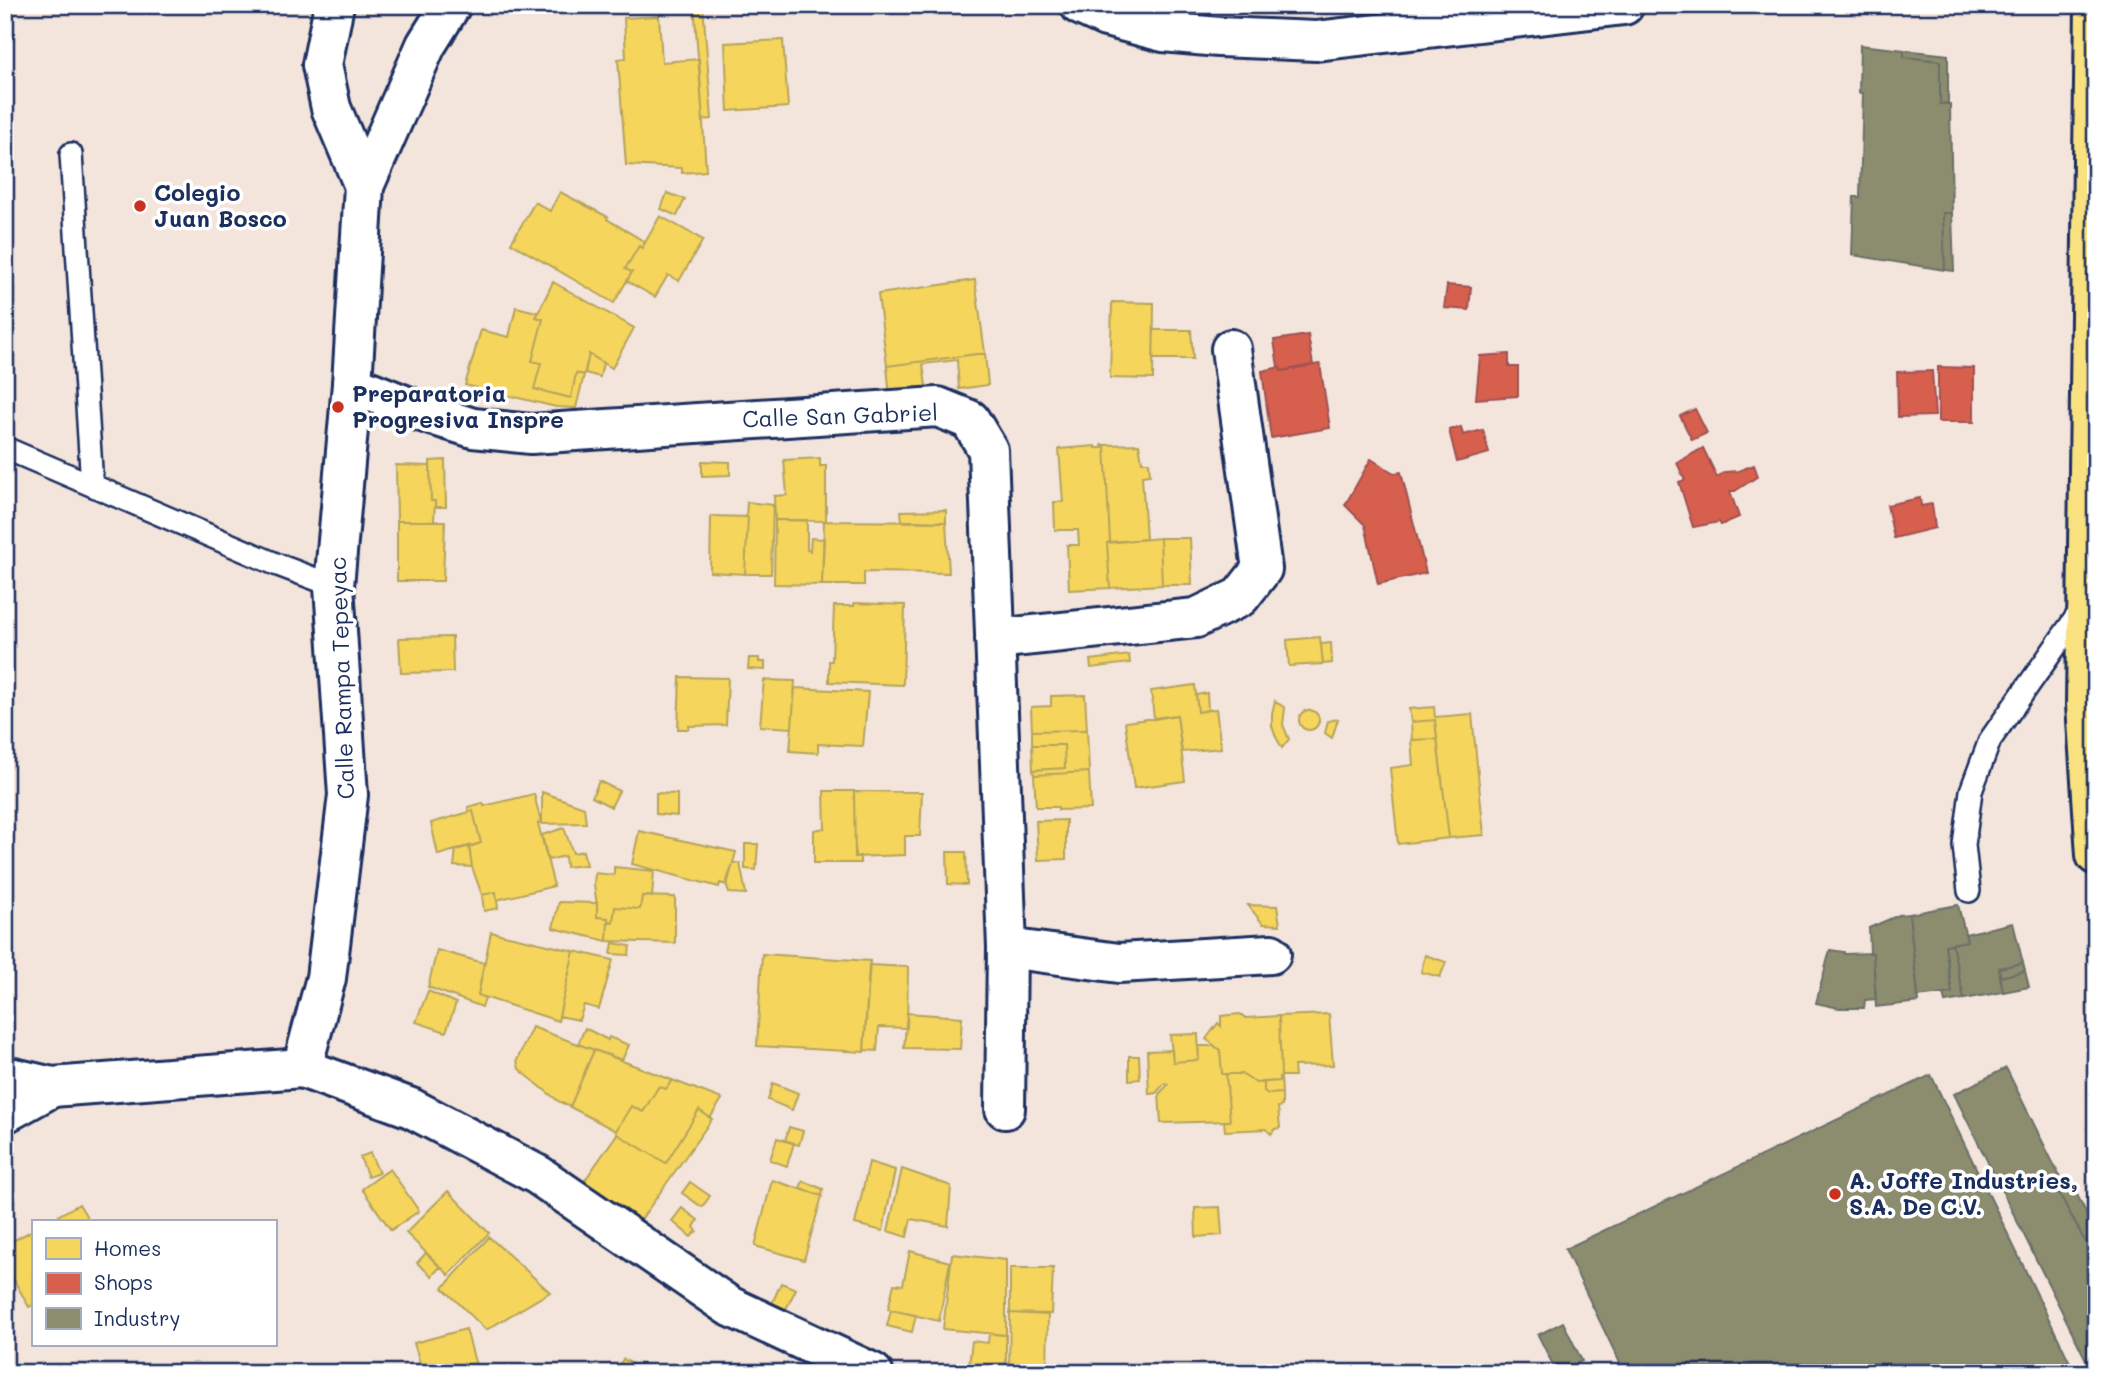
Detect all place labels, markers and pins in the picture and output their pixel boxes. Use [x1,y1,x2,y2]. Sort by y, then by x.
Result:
place label: Colegio Juan Bosco [154,177,287,233]
marker: Colegio Juan Bosco [132,198,148,214]
place label: Preparatoria Progresiva Inspre [352,378,564,434]
marker: Preparatoria Progresiva Inspre [330,399,346,415]
place label: A. Joffe Industries, S.A. De C.V. [1849,1165,2078,1221]
marker: A. Joffe Industries, S.A. De C.V. [1827,1186,1843,1202]

